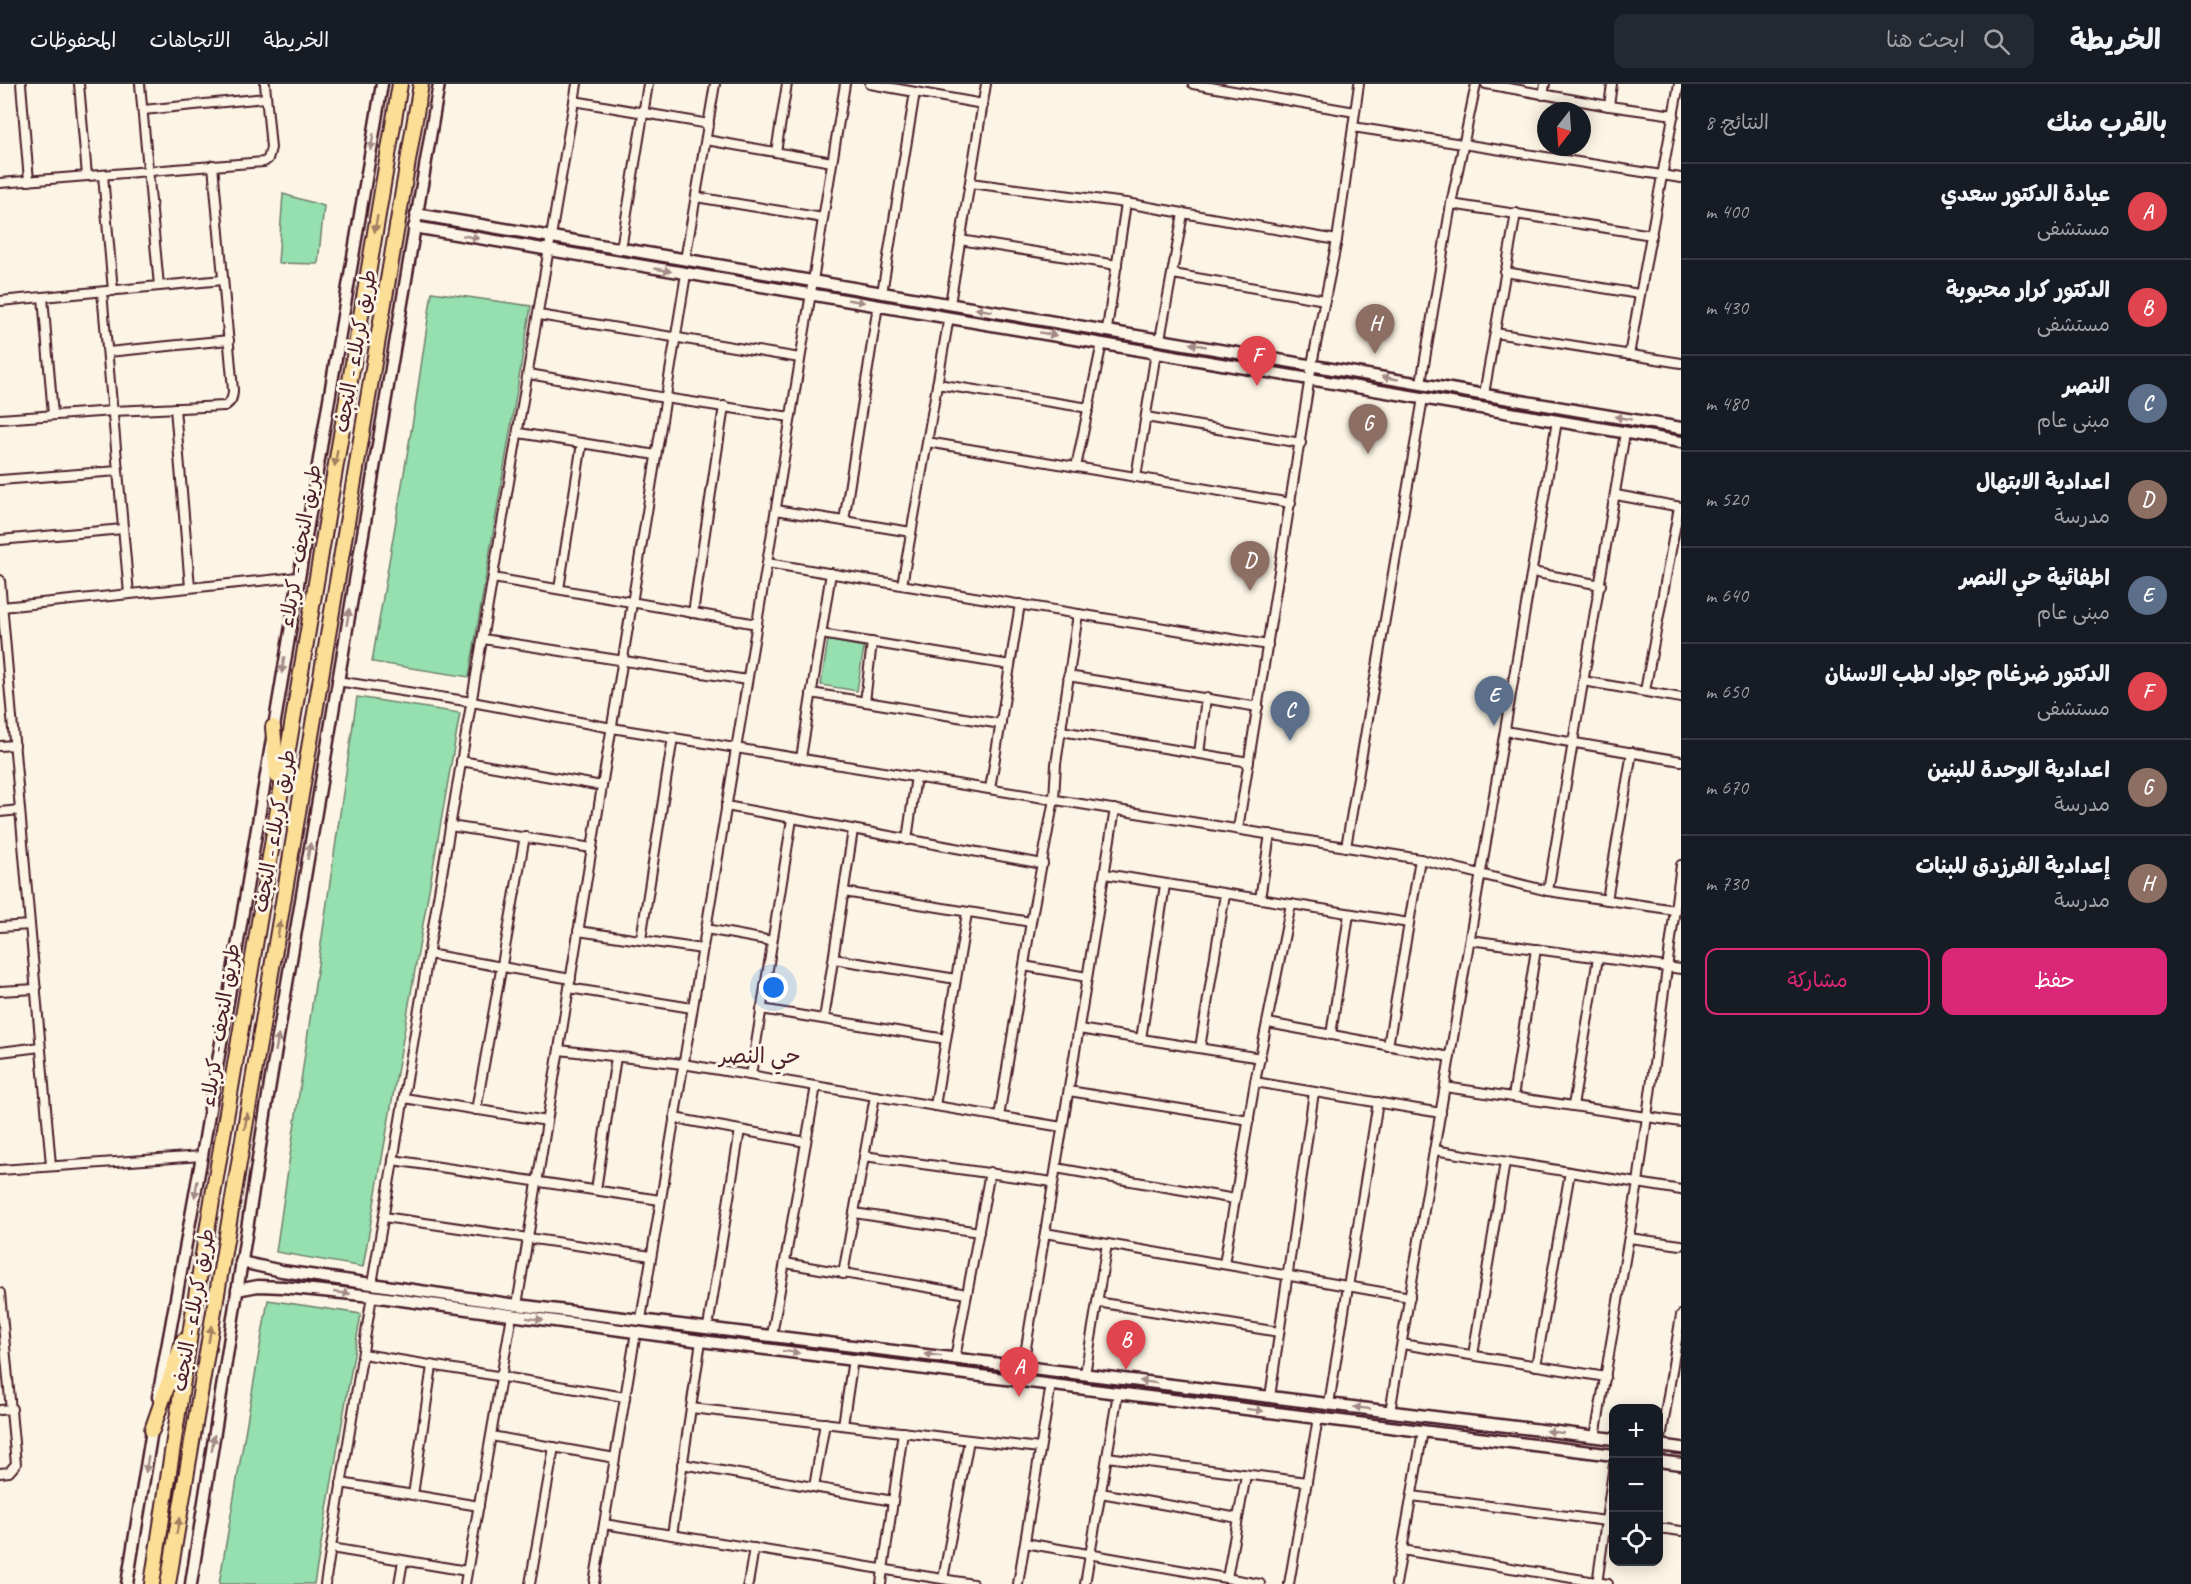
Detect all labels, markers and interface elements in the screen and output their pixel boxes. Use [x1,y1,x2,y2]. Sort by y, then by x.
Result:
search box [1614,14,2034,68]
text: الخريطة [2070,22,2161,57]
icon: search [1980,25,2013,58]
text: ابحث هنا [1886,26,1965,54]
text: المحفوظات [30,27,116,53]
text: الاتجاهات [149,27,231,53]
text: الخريطة [264,27,329,53]
north arrow [1537,102,1591,156]
text: بالقرب منك [2047,106,2167,139]
text: النتائج: 8 [1705,110,1769,135]
one-way arrow [367,132,376,151]
text: عيادة الدكتور سعدي [1941,180,2110,208]
text: 400 m [1705,199,1748,224]
text: A [2142,199,2153,224]
one-way arrow [371,215,380,234]
text: مستشفى [2037,216,2110,241]
one-way arrow [462,232,481,241]
one-way arrow [654,266,673,275]
street label: طريق کربلاء - النجف [328,267,382,435]
text: الدكتور كرار محبوبة [1946,276,2110,304]
text: 430 m [1705,295,1748,320]
text: B [2142,295,2153,320]
one-way arrow [846,297,865,306]
pin: H [1356,304,1394,354]
one-way arrow [975,305,994,314]
text: مستشفى [2037,312,2110,337]
one-way arrow [1039,329,1058,338]
pin: F [1238,336,1276,386]
one-way arrow [1188,340,1207,349]
text: النصر [2063,372,2110,400]
one-way arrow [1380,373,1399,382]
text: 480 m [1705,391,1748,416]
text: C [2143,391,2152,416]
pin: G [1348,404,1388,454]
text: مبنى عام [2037,408,2110,433]
one-way arrow [1614,413,1633,422]
one-way arrow [332,449,341,468]
street label: طريق النجف - کربلاء [273,462,327,630]
text: اعدادية الابتهال [1976,468,2110,496]
text: 520 m [1705,487,1748,512]
text: D [2142,487,2153,512]
text: مدرسة [2054,504,2110,529]
pin: D [1230,542,1270,591]
text: اطفائية حي النصر [1960,564,2110,592]
text: 640 m [1705,583,1748,608]
text: E [2142,583,2153,608]
text: مبنى عام [2037,600,2110,625]
one-way arrow [344,608,353,627]
one-way arrow [279,656,288,675]
text: الدكتور ضرغام جواد لطب الاسنان [1825,660,2110,688]
pin: E [1474,676,1514,726]
text: 650 m [1705,679,1748,704]
text: F [2143,679,2152,704]
pin: C [1270,692,1310,741]
text: مستشفى [2037,696,2110,721]
street label: طريق کربلاء - النجف [247,747,301,915]
text: اعدادية الوحدة للبنين [1927,756,2110,784]
text: 670 m [1705,775,1748,800]
text: G [2143,775,2152,800]
text: مدرسة [2054,792,2110,817]
one-way arrow [305,841,314,860]
text: إعدادية الفرزدق للبنات [1915,852,2110,880]
text: 730 m [1705,871,1748,896]
text: H [2142,871,2153,896]
text: مدرسة [2054,888,2110,913]
one-way arrow [274,919,283,938]
street label: طريق النجف - کربلاء [194,941,246,1109]
button: مشاركة [1705,948,1930,1015]
button: حفظ [1942,948,2167,1015]
your location [759,973,788,1002]
one-way arrow [272,1034,281,1053]
district label: حي النصر [717,1042,801,1075]
one-way arrow [242,1111,251,1130]
one-way arrow [191,1180,200,1199]
street label: طريق کربلاء - النجف [166,1226,220,1394]
one-way arrow [332,1288,351,1297]
one-way arrow [526,1314,545,1323]
pin: B [1106,1320,1146,1370]
one-way arrow [206,1324,215,1343]
one-way arrow [781,1347,800,1357]
pin: A [1000,1348,1038,1397]
one-way arrow [924,1350,943,1360]
one-way arrow [1138,1377,1157,1386]
one-way arrow [1352,1403,1371,1413]
map controls [1609,1404,1663,1566]
button: + [1609,1404,1663,1458]
one-way arrow [1246,1405,1265,1415]
one-way arrow [1546,1427,1565,1437]
one-way arrow [209,1434,218,1453]
one-way arrow [142,1454,151,1473]
button: − [1609,1458,1663,1512]
button: locate [1609,1512,1663,1566]
one-way arrow [174,1517,183,1536]

